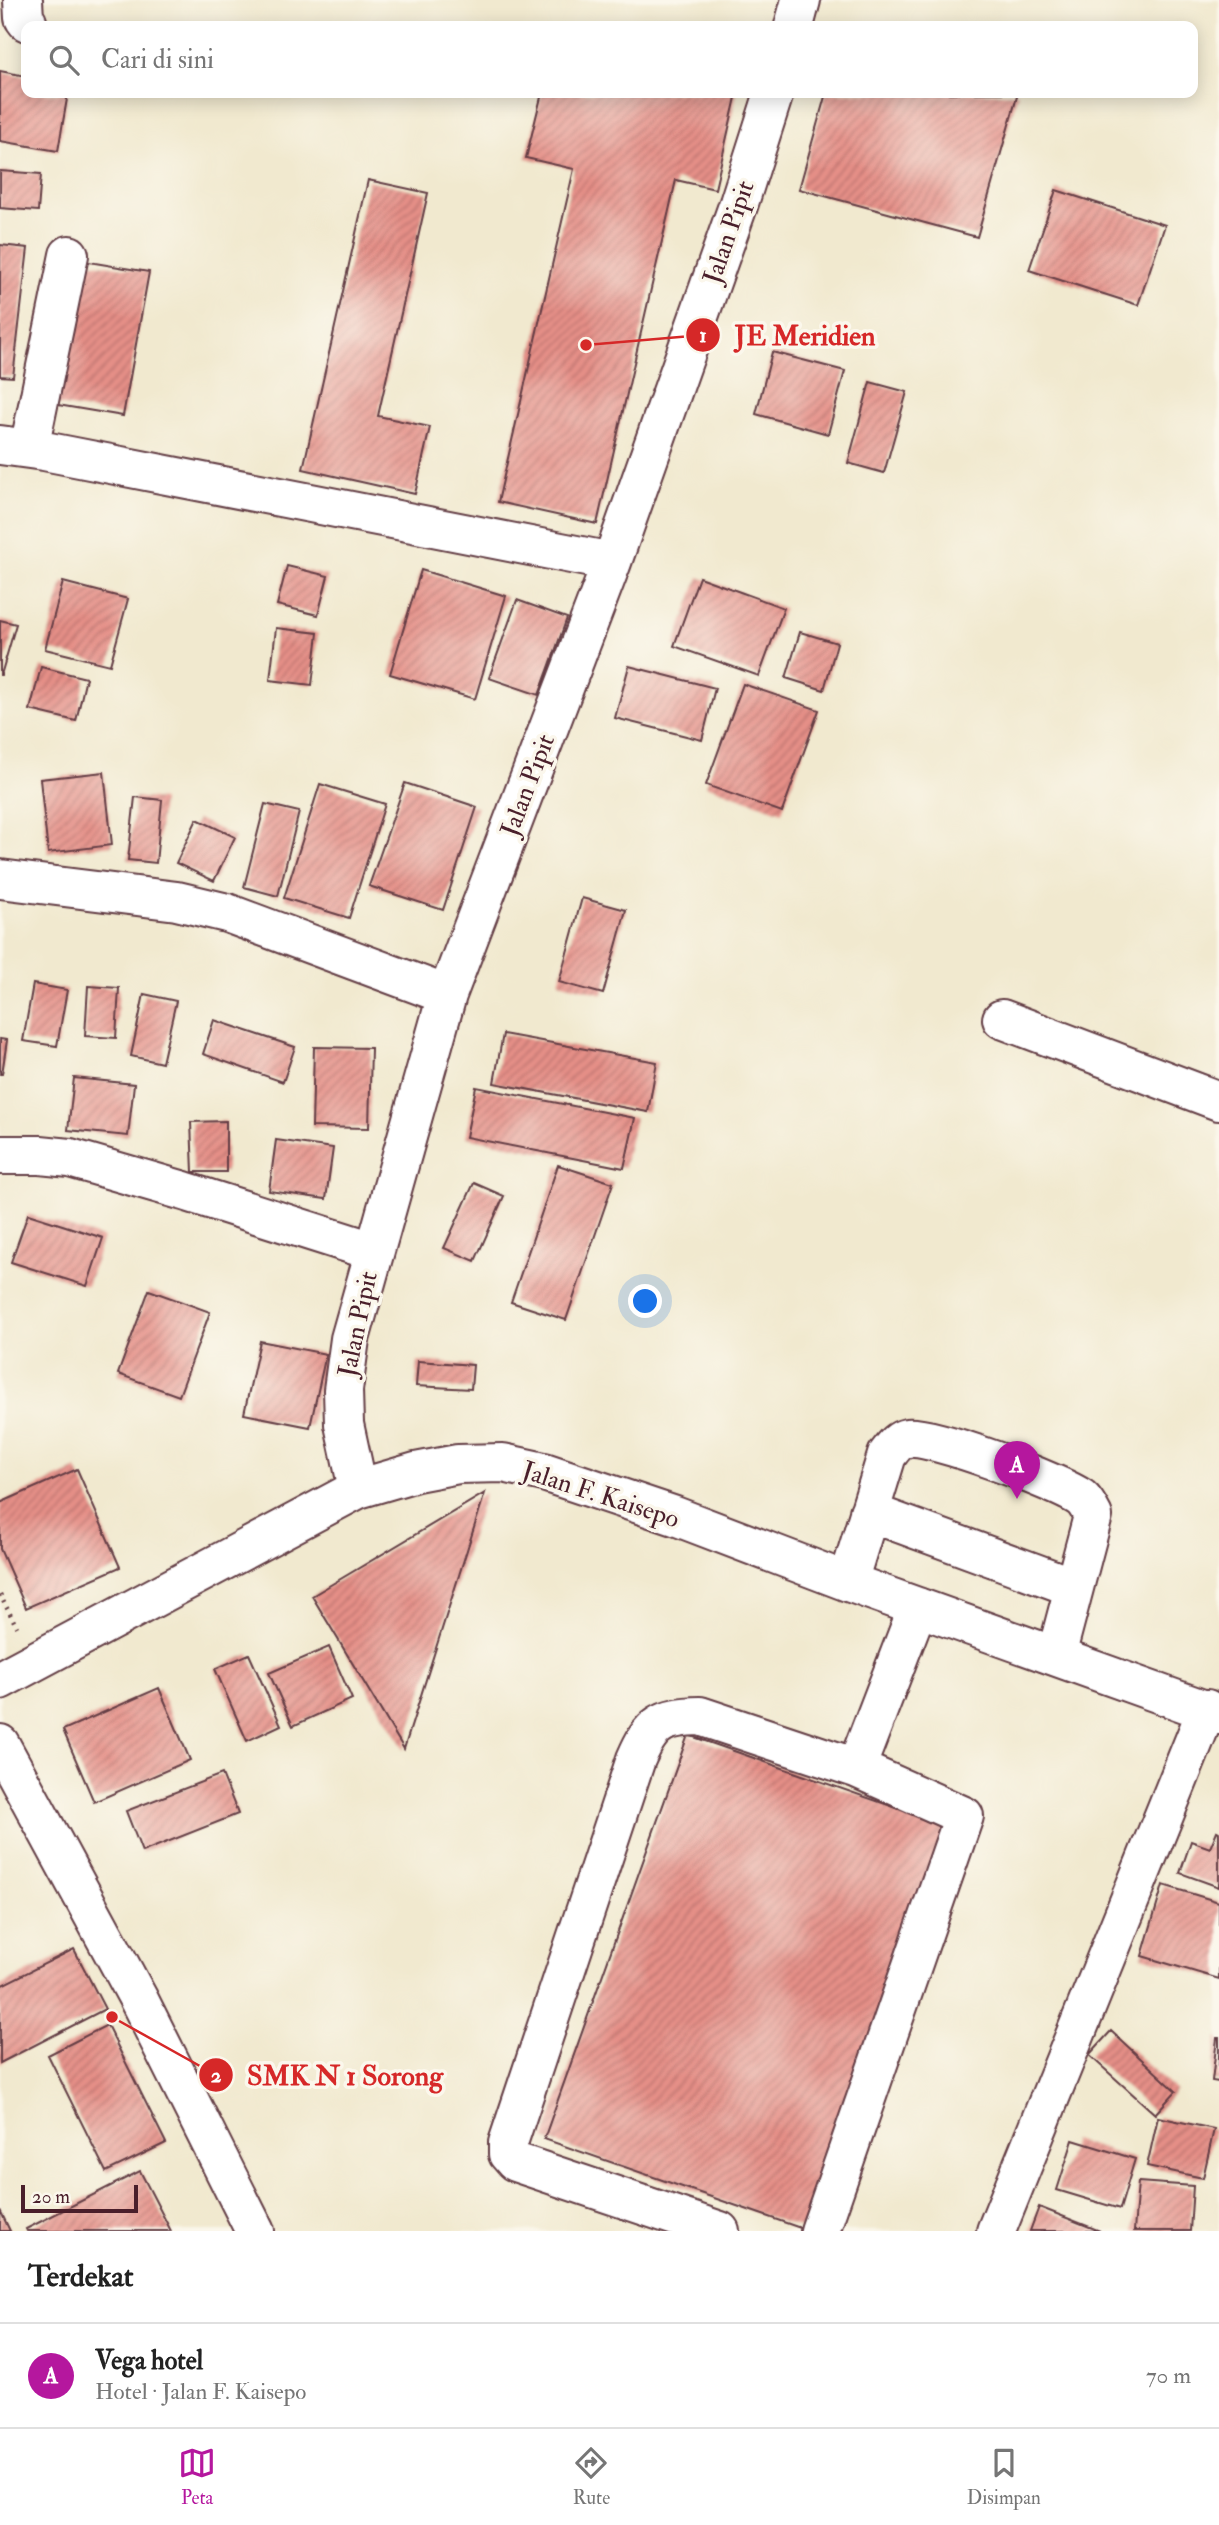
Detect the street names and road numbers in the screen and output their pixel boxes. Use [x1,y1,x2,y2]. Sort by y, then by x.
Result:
street label: Jalan Pipit [696,177,762,289]
street label: Jalan Pipit [493,730,563,842]
street label: Jalan Pipit [331,1269,386,1381]
street label: Jalan F. Kaisepo [517,1454,683,1536]

